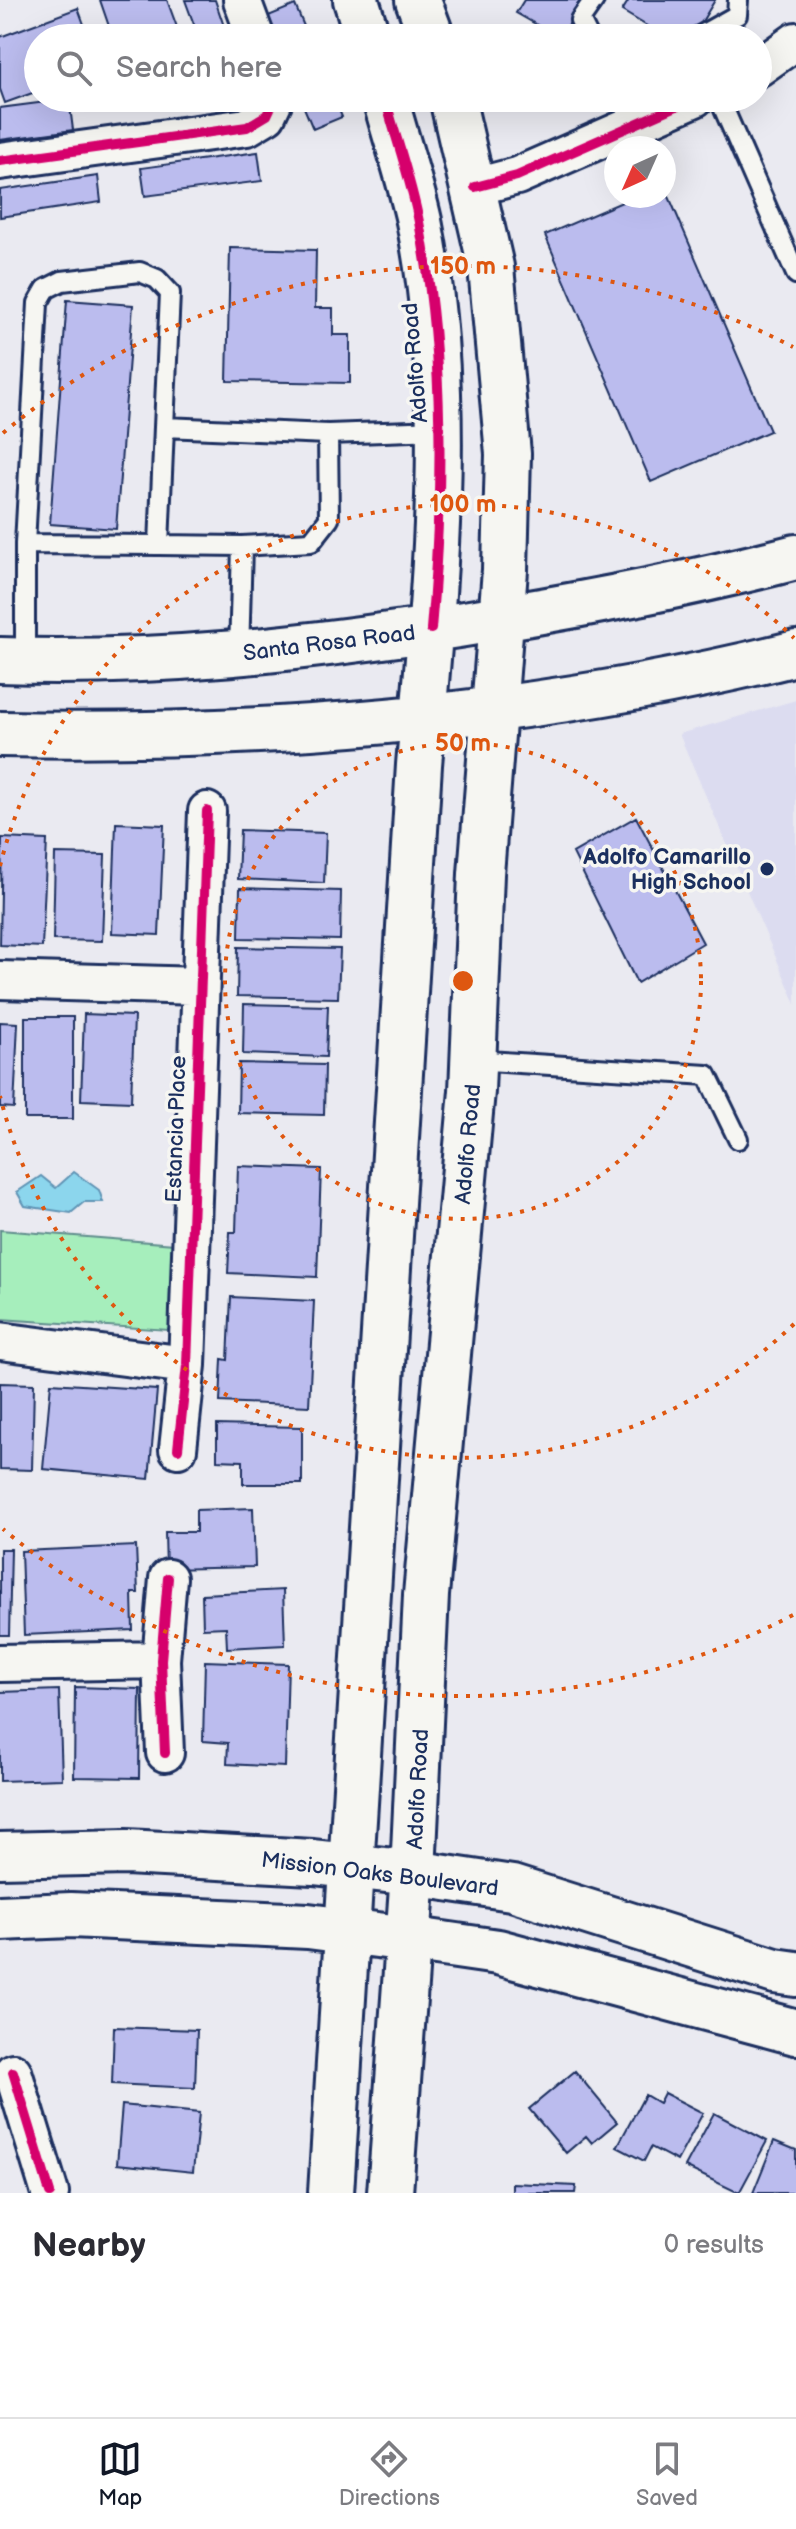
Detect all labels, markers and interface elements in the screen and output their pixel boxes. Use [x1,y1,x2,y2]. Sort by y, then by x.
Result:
search box [24,24,772,112]
icon: search [52,46,96,90]
text: Search here [116,50,282,86]
north arrow [604,136,676,208]
text: 150 m [430,252,496,281]
street label: Adolfo Road [397,302,434,424]
text: 100 m [430,490,496,519]
street label: Santa Rosa Road [242,620,417,667]
text: 50 m [435,729,491,758]
place label: Adolfo Camarillo High School [582,844,751,896]
marker: Adolfo Camarillo High School [758,860,776,878]
centre of rings [449,967,477,995]
street label: Estancia Place [160,1055,193,1203]
street label: Adolfo Road [450,1083,487,1205]
street label: Adolfo Road [402,1728,435,1850]
street label: Mission Oaks Boulevard [260,1847,500,1902]
text: Nearby [32,2225,146,2266]
text: 0 results [664,2230,764,2261]
tab: Map [98,2437,142,2512]
tab: Directions [339,2437,440,2512]
tab: Saved [636,2437,698,2512]

